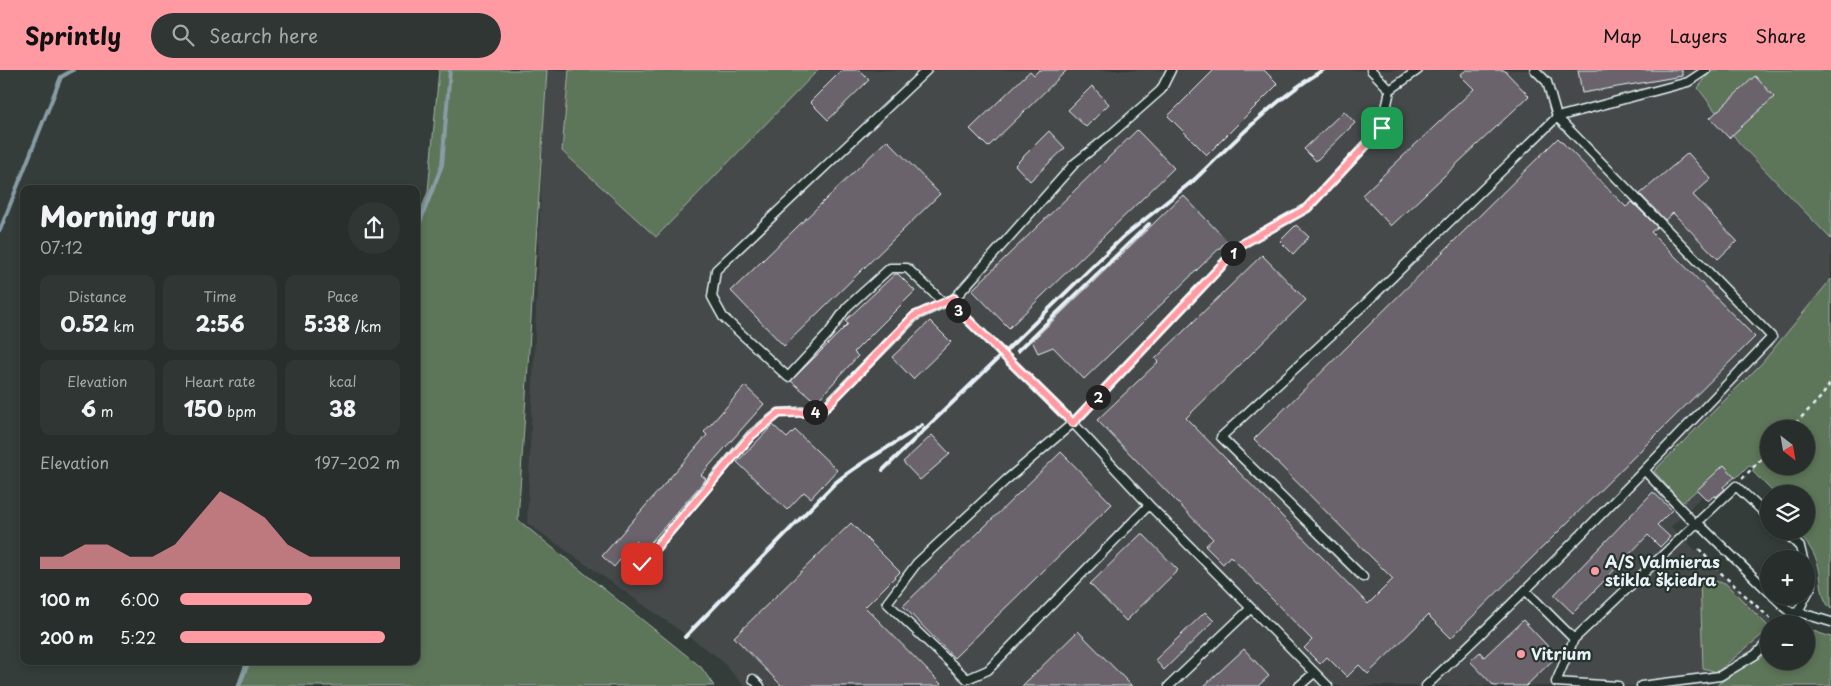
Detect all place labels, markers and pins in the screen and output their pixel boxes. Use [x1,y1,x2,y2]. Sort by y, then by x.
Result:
pin [1361,107,1403,149]
pin: 1 [1220,240,1246,266]
pin: 3 [946,298,970,322]
pin: 2 [1086,384,1110,410]
pin: 4 [802,400,828,424]
pin [621,543,663,585]
place label: A/S Valmieras stikla šķiedra [1605,549,1720,591]
marker: A/S Valmieras stikla šķiedra [1589,565,1601,577]
place label: Vitrium [1531,641,1591,665]
marker: Vitrium [1515,648,1527,660]

